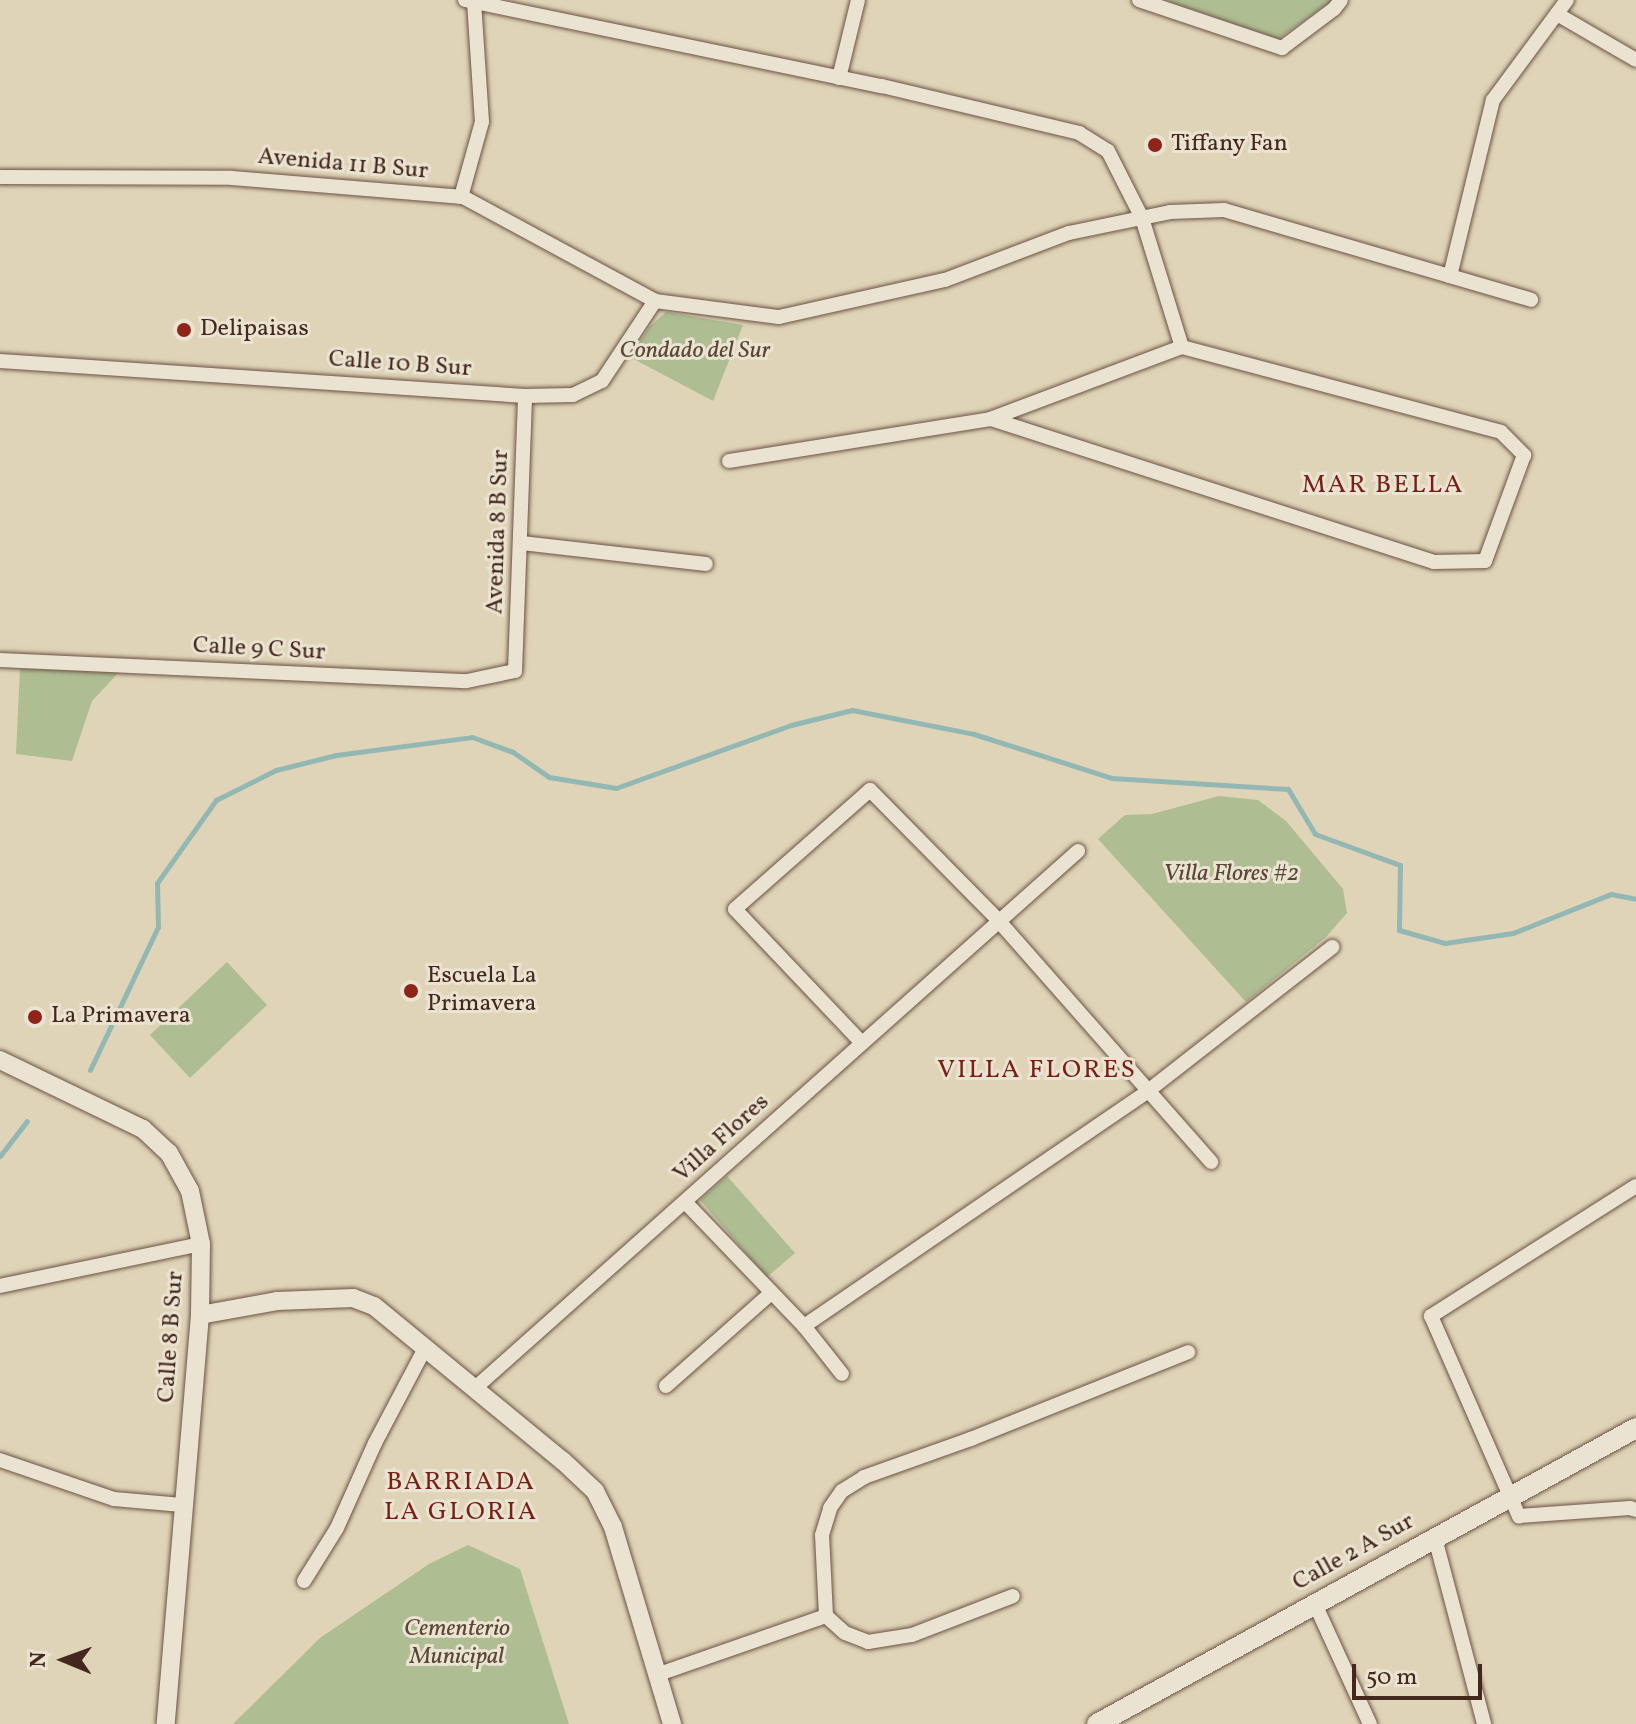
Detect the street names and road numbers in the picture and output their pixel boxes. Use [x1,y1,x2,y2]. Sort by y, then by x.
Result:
street label: Avenida 11 B Sur [257,143,429,187]
street label: Calle 10 B Sur [328,346,472,384]
street label: Avenida 8 B Sur [482,449,516,615]
street label: Calle 9 C Sur [192,632,326,668]
street label: Villa Flores [668,1089,776,1189]
street label: Calle 8 B Sur [153,1270,191,1404]
street label: Calle 2 A Sur [1288,1508,1420,1598]

